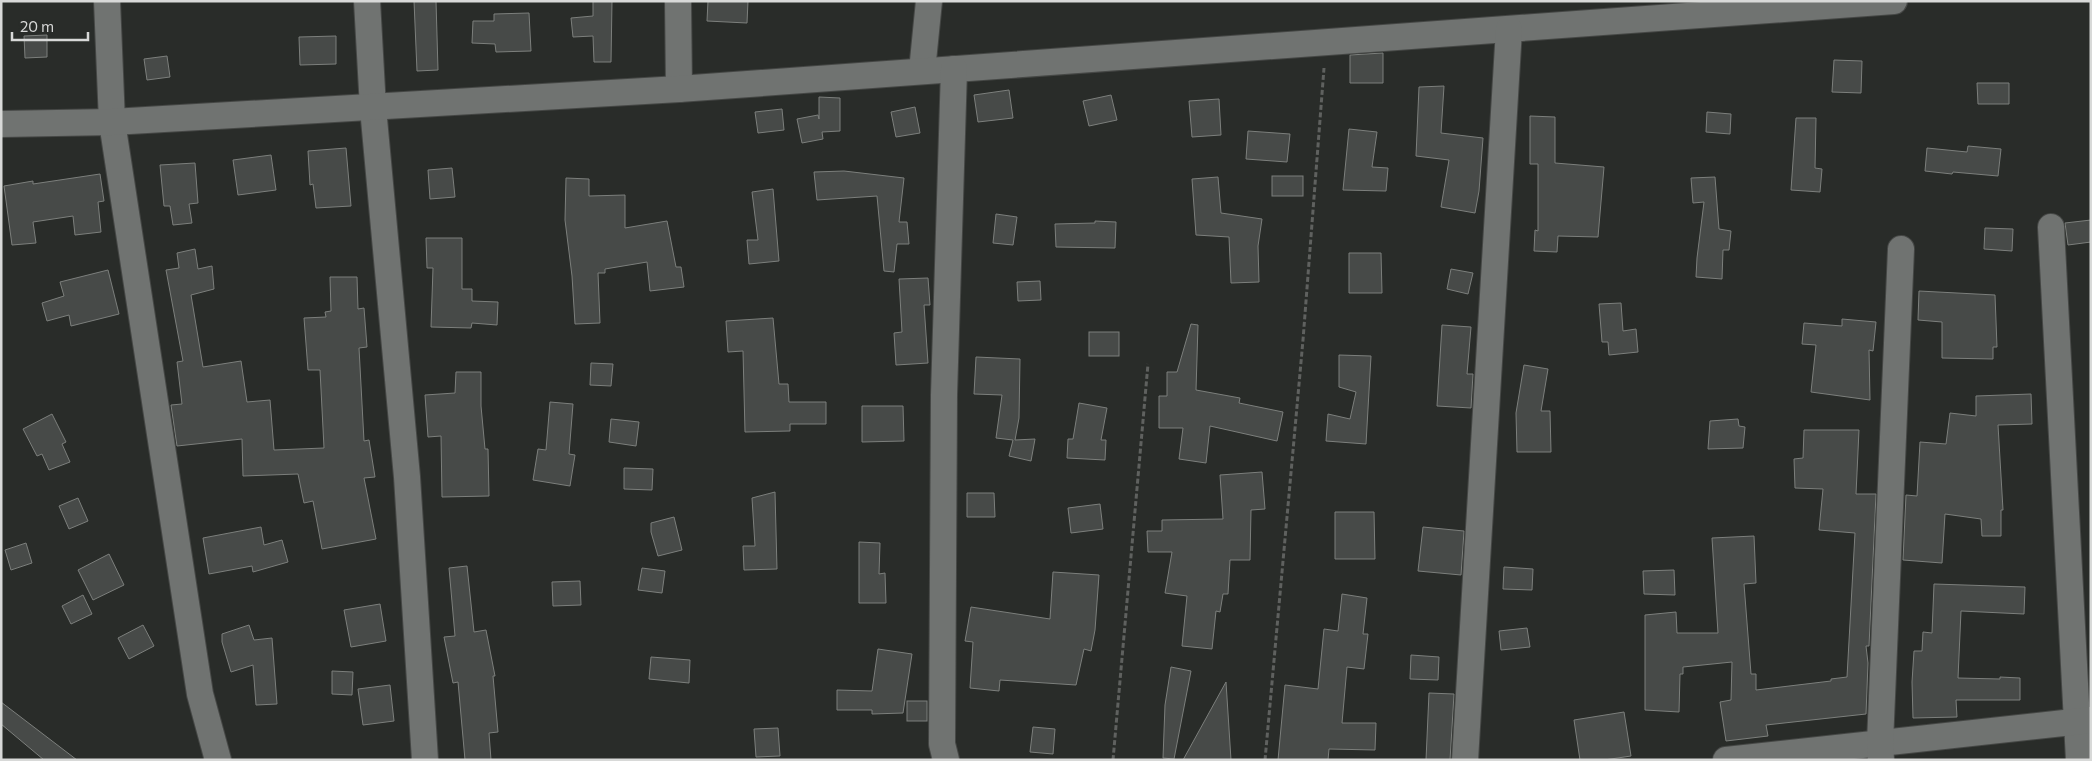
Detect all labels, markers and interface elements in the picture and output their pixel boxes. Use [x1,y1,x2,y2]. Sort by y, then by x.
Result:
scale bar [12,10,89,42]
text: 20 m [20,17,54,35]

